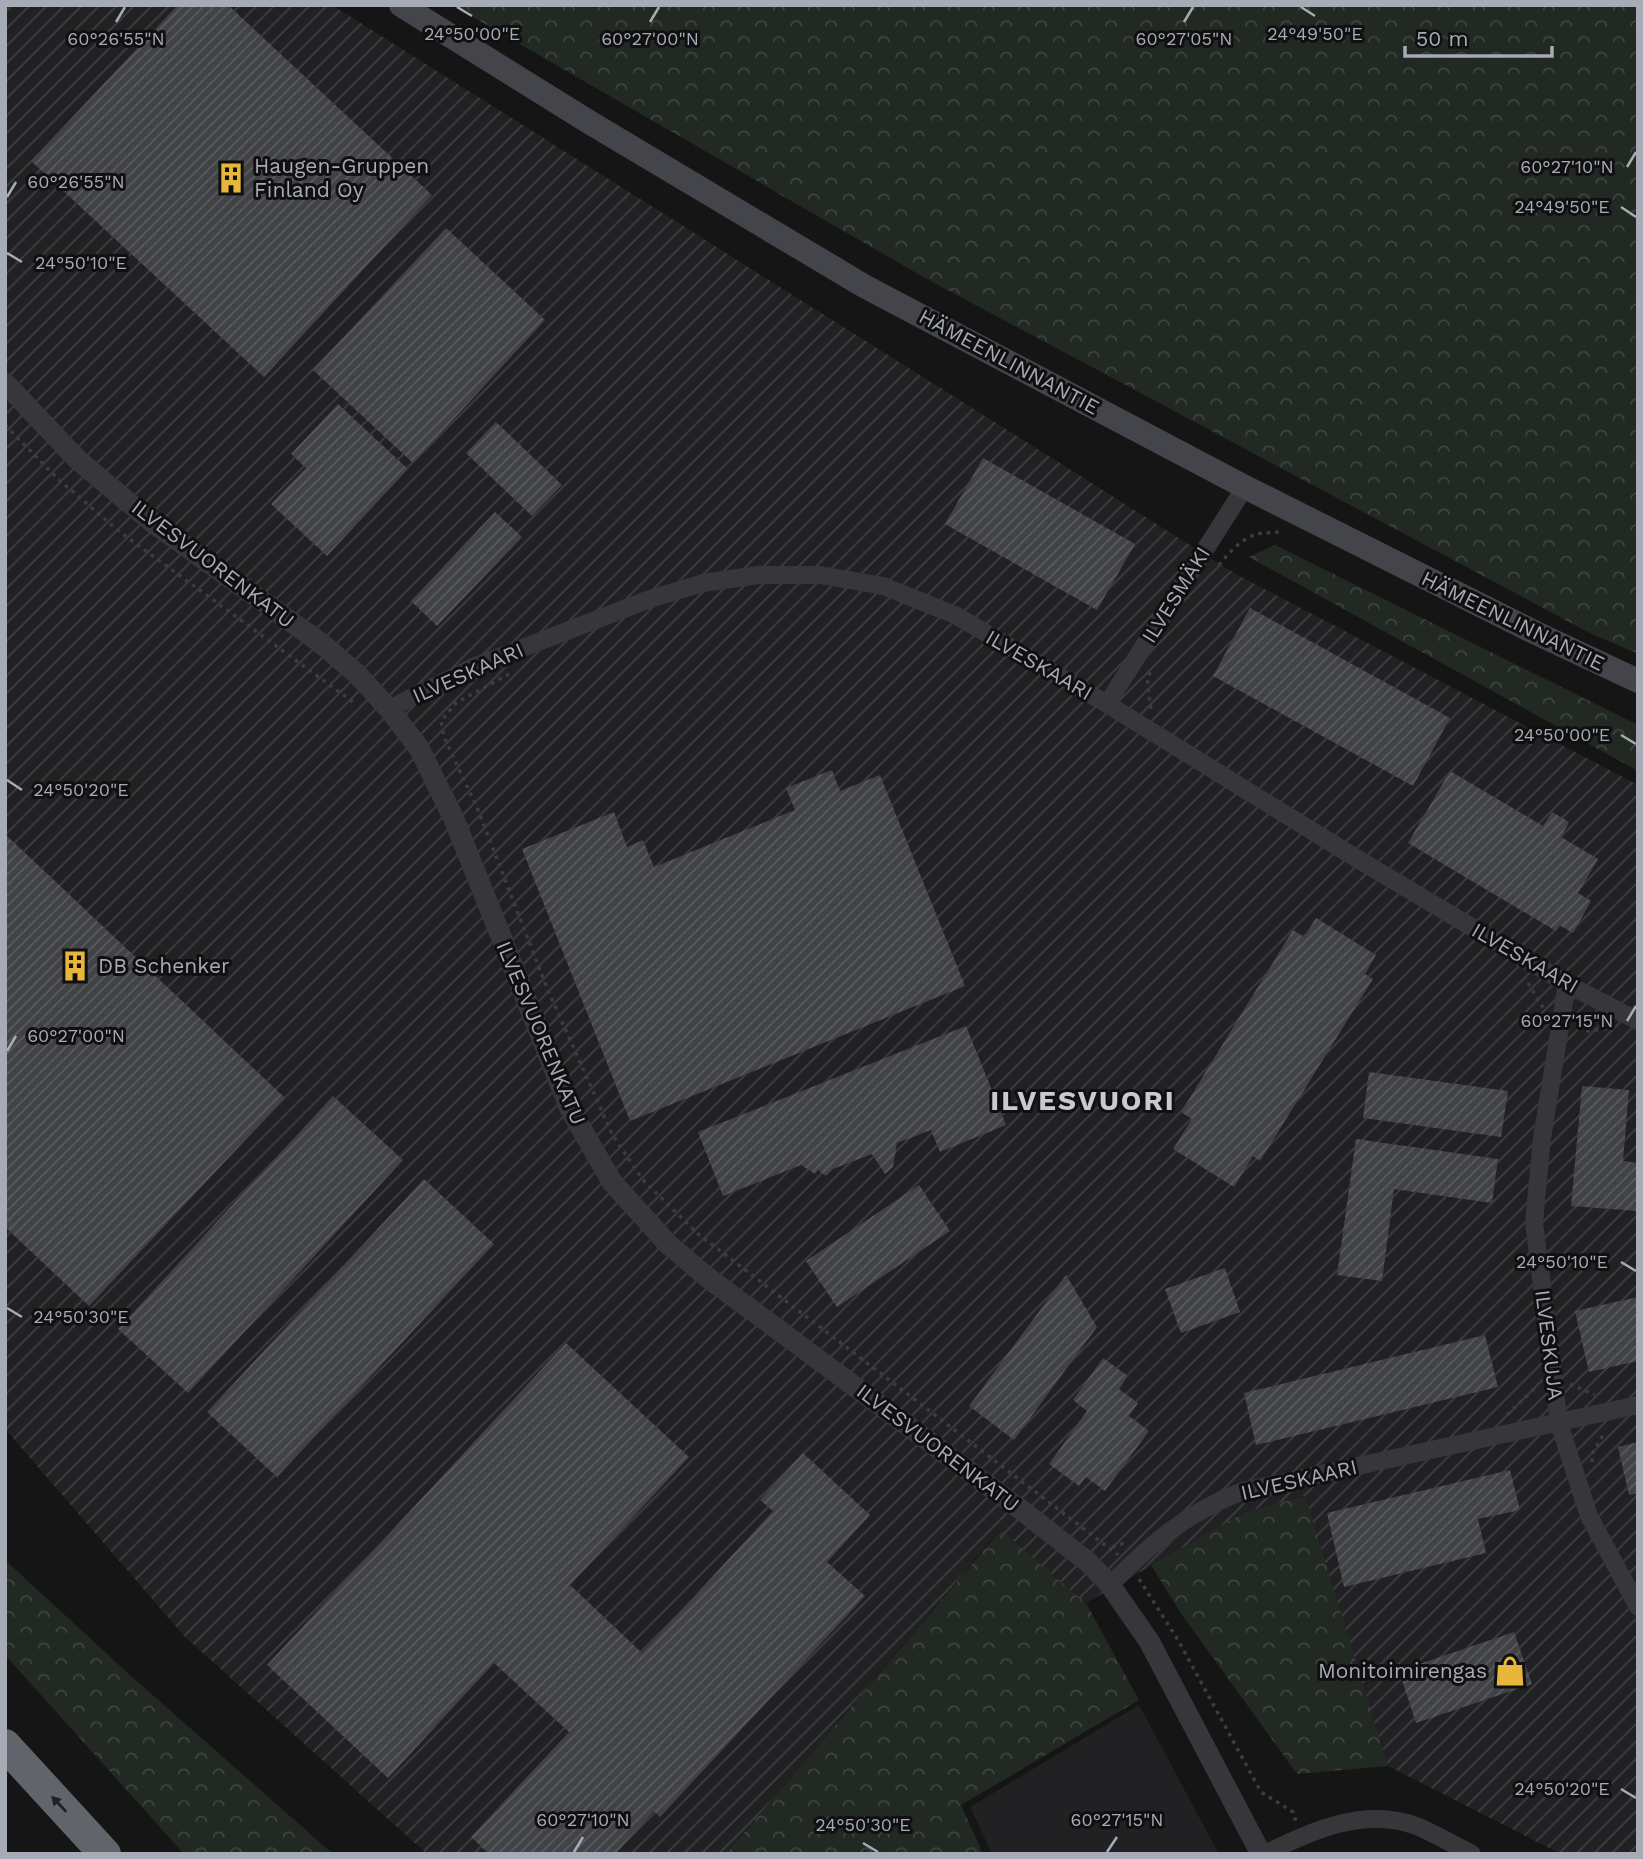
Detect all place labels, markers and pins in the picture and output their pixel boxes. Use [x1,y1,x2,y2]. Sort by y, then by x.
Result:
place label: Haugen-Gruppen Finland Oy [254,153,429,202]
building icon: Haugen-Gruppen Finland Oy [214,161,248,195]
building icon: DB Schenker [58,949,92,983]
place label: DB Schenker [98,953,230,978]
shop icon: Monitoimirengas [1493,1654,1527,1688]
place label: Monitoimirengas [1318,1658,1487,1683]

